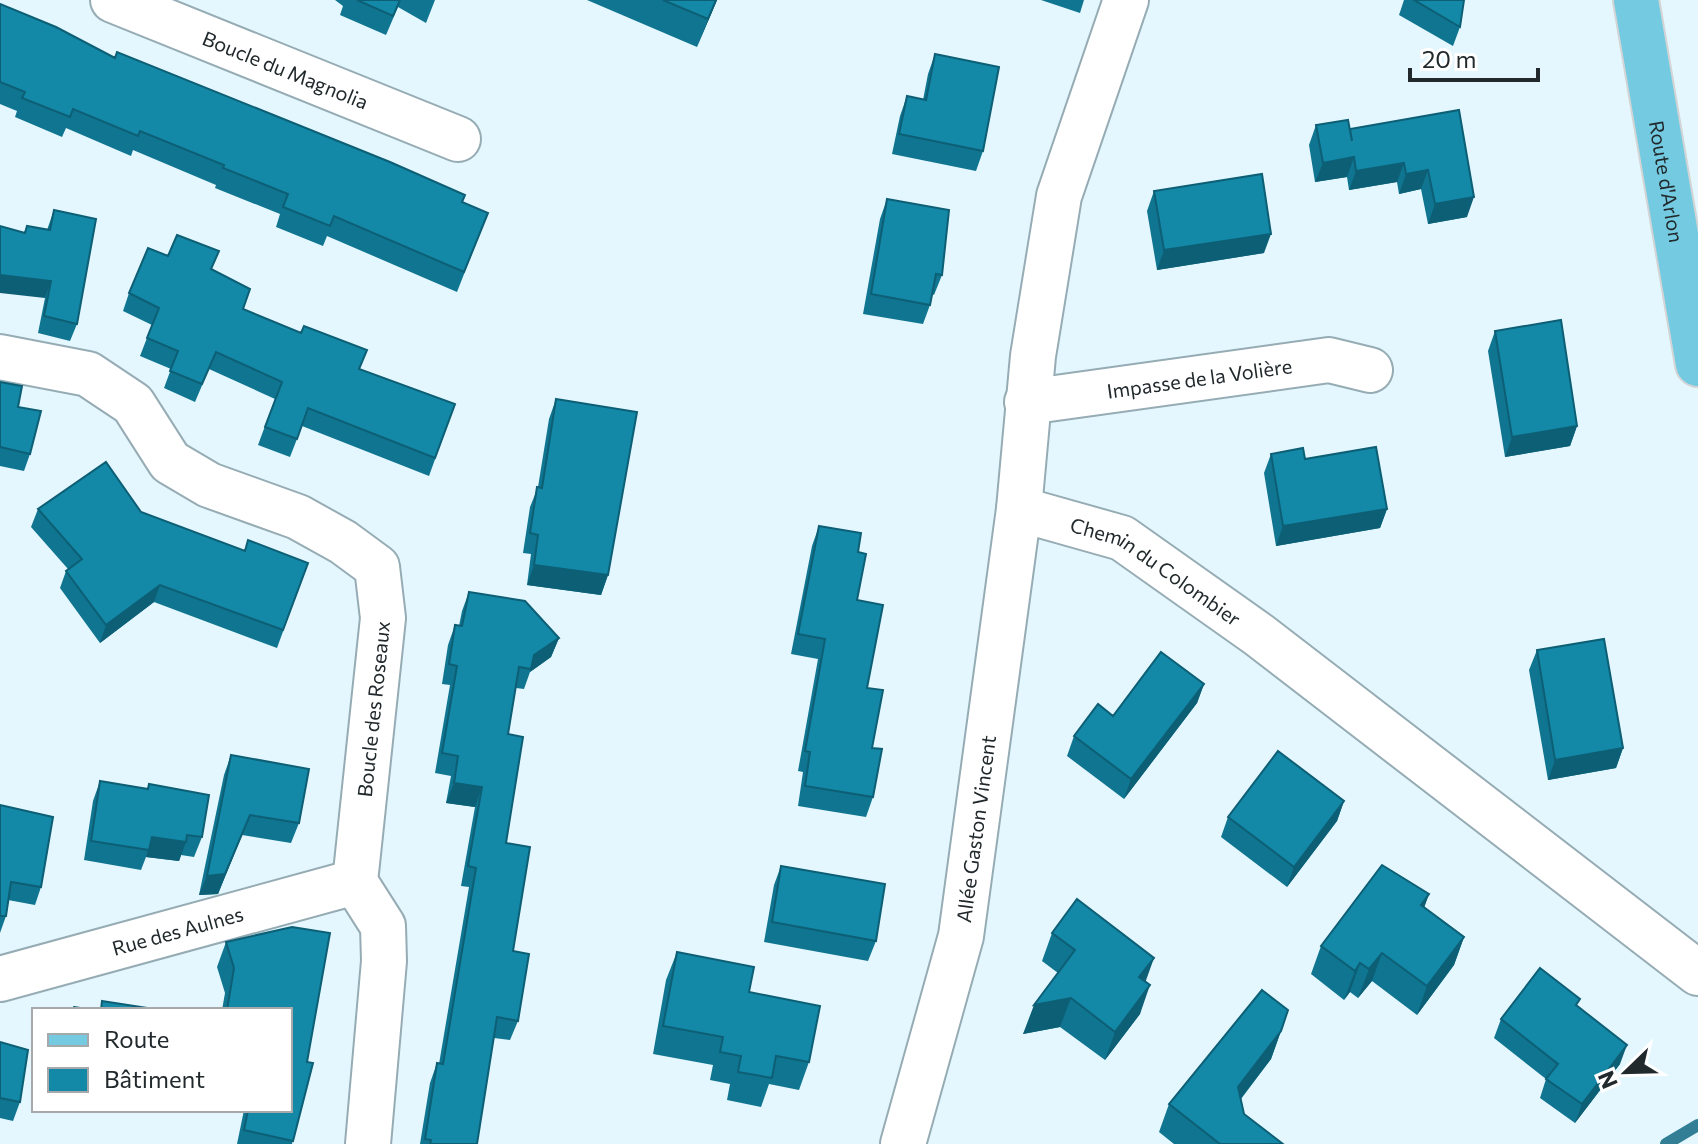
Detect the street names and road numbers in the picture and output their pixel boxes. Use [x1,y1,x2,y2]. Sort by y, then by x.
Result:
street label: Boucle du Magnolia [199,25,372,114]
street label: Route d'Arlon [1645,119,1689,244]
street label: Impasse de la Volière [1105,353,1293,403]
street label: Chemin du Colombier [1068,512,1246,630]
street label: Boucle des Roseaux [352,619,394,798]
street label: Allée Gaston Vincent [951,734,1000,924]
street label: Rue des Aulnes [109,901,246,960]

